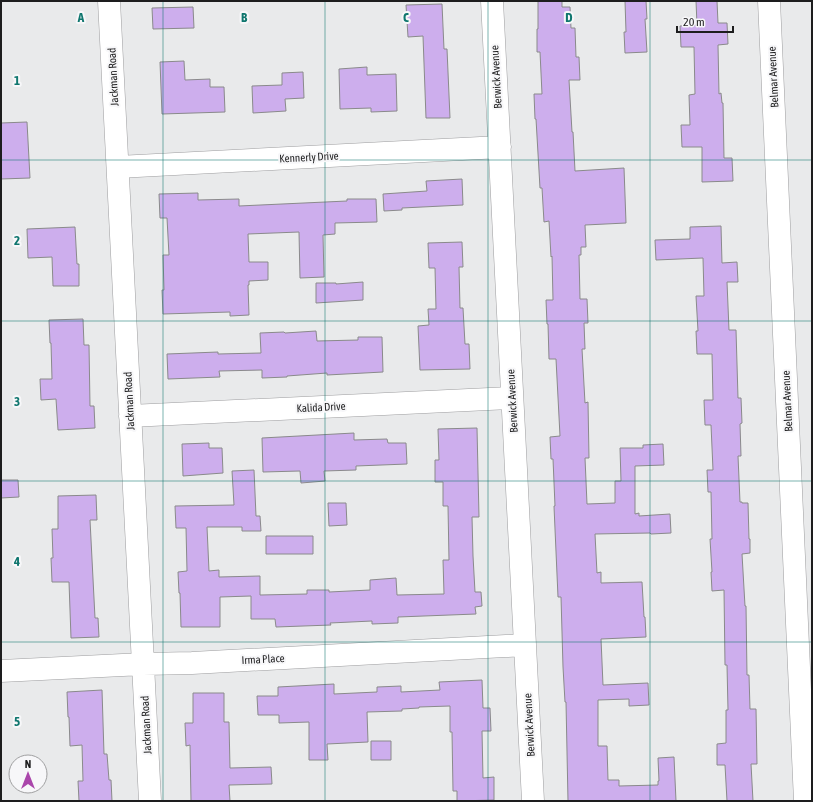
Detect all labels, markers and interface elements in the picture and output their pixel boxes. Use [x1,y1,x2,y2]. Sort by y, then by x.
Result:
scale bar [677,8,733,34]
text: A [77,10,85,25]
text: B [241,10,248,25]
text: C [403,10,409,25]
text: D [565,10,573,25]
text: 20 m [683,15,705,29]
street label: Berwick Avenue [488,45,504,109]
street label: Belmar Avenue [765,46,781,108]
street label: Jackman Road [105,48,121,106]
text: 1 [14,73,20,88]
street label: Kennerly Drive [279,149,339,165]
text: 2 [14,233,20,248]
street label: Berwick Avenue [504,369,520,433]
street label: Belmar Avenue [779,370,795,432]
street label: Jackman Road [121,372,137,430]
text: 3 [14,394,20,409]
street label: Kalida Drive [296,400,346,414]
text: 4 [13,554,20,569]
street label: Irma Place [241,652,285,666]
street label: Berwick Avenue [521,693,537,757]
street label: Jackman Road [138,696,154,754]
text: 5 [14,714,20,729]
north arrow [8,754,48,794]
text: N [25,758,31,770]

